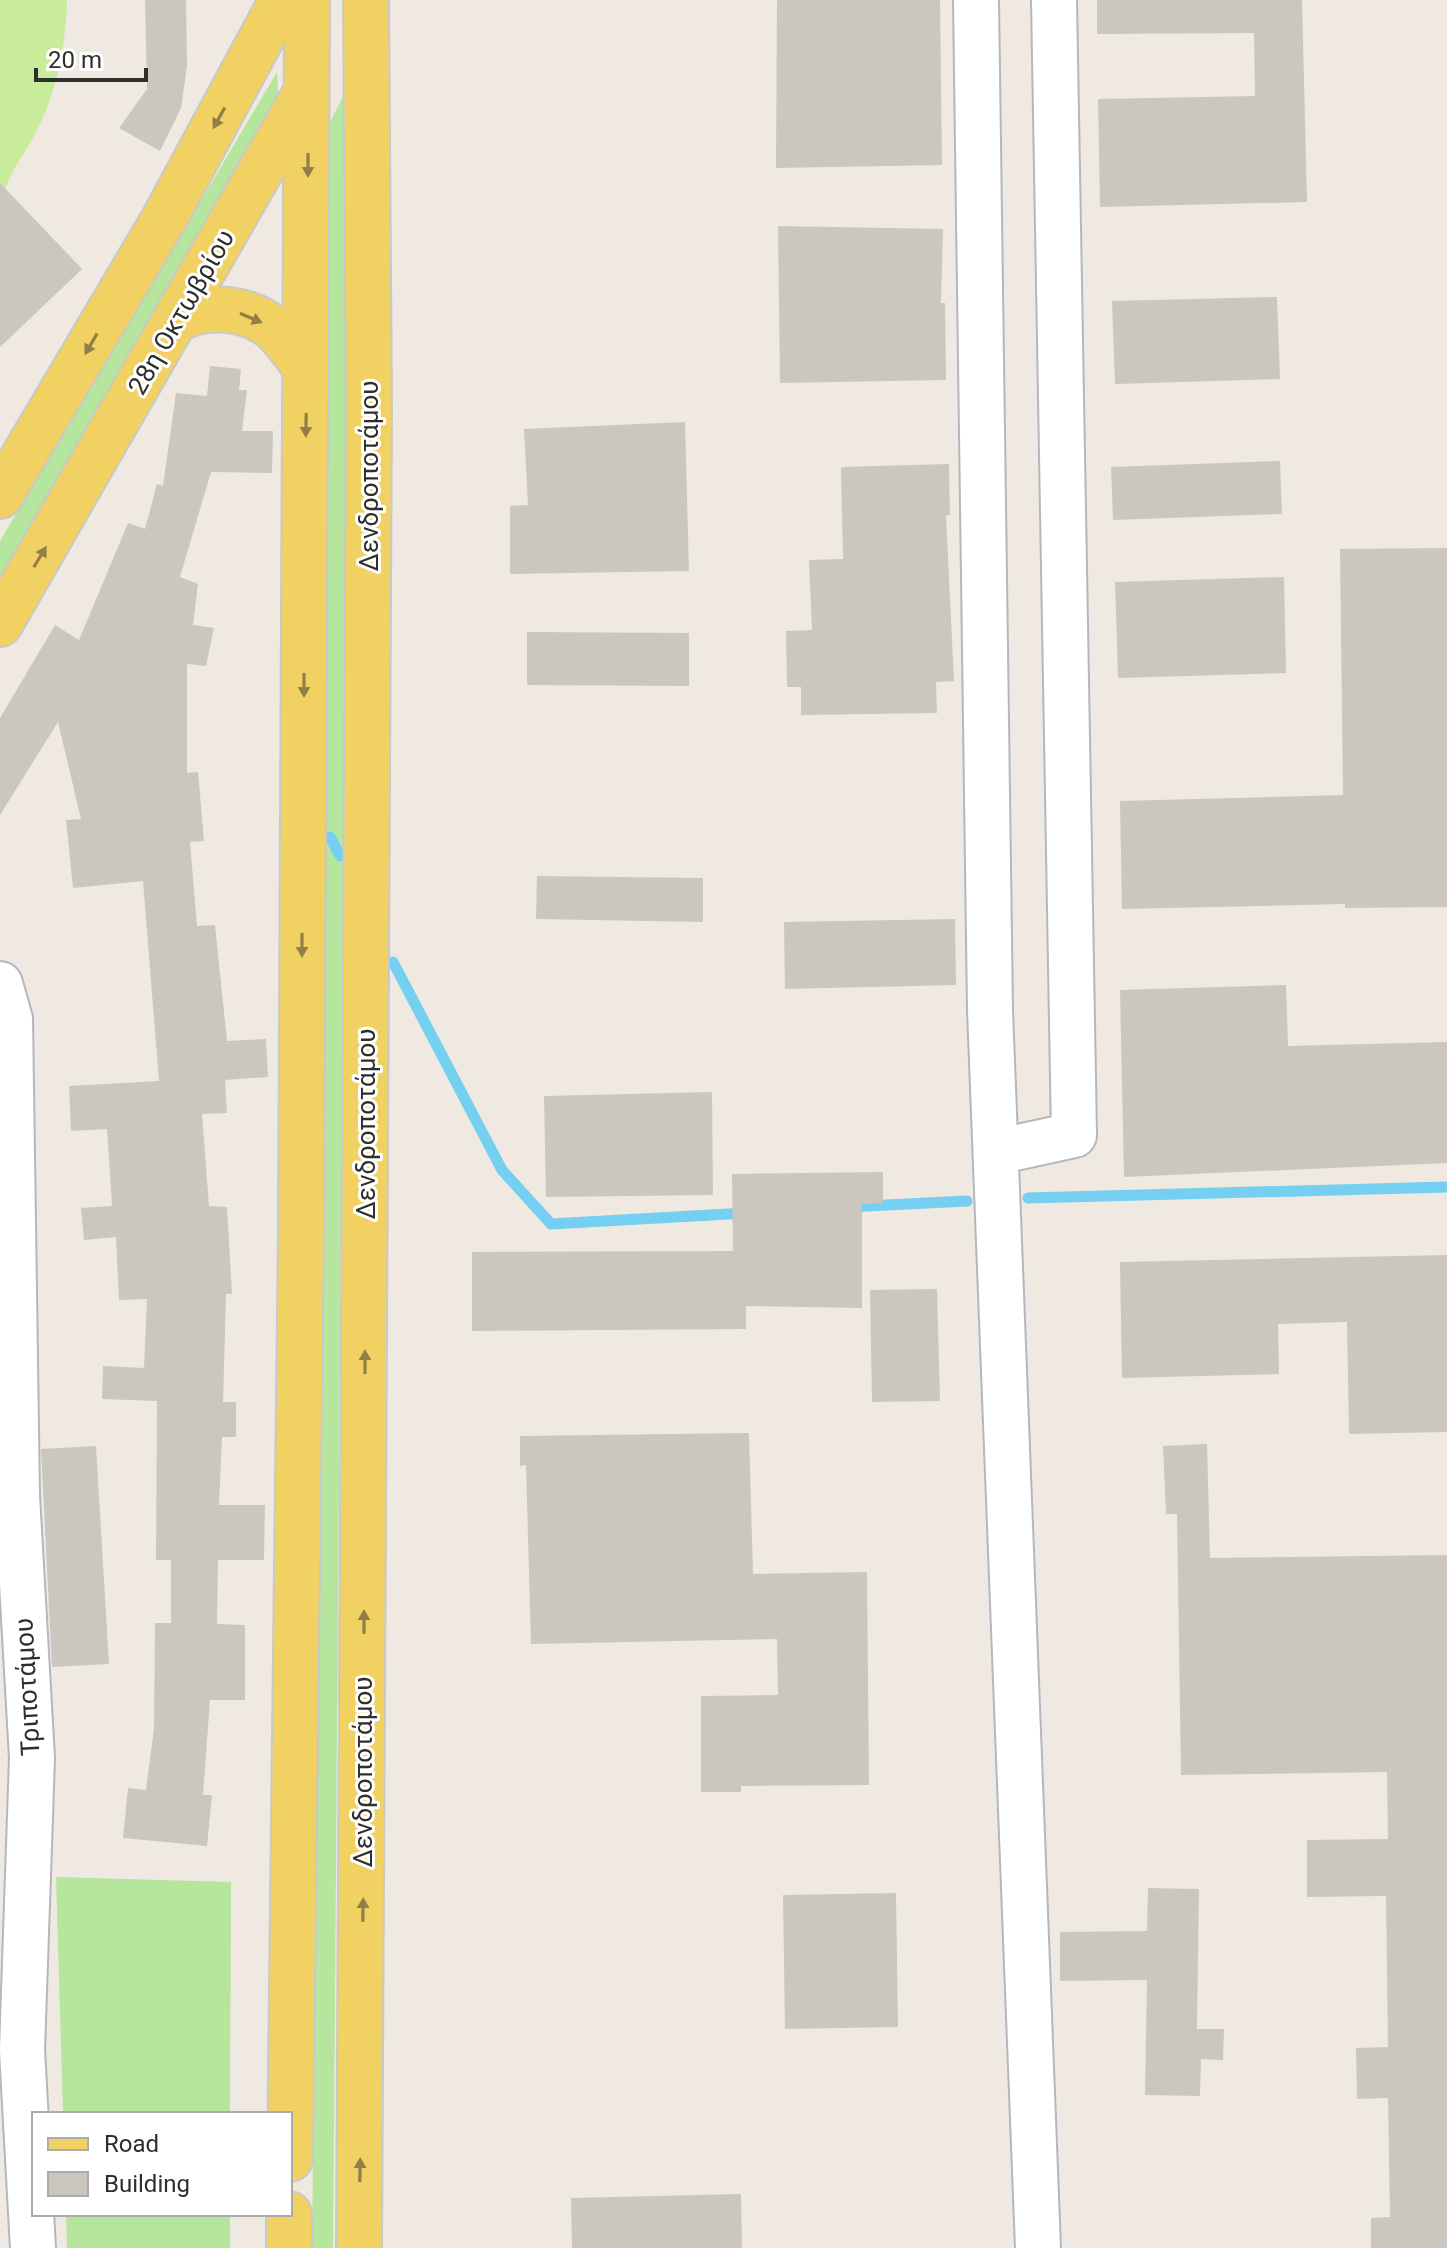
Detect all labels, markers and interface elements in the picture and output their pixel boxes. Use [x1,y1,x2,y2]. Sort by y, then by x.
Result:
scale bar [36,32,146,82]
text: 20 m [48,46,102,74]
one-way arrow [213,107,226,130]
one-way arrow [302,153,314,178]
street label: 28η Οκτωβρίου [122,224,240,400]
one-way arrow [240,311,263,324]
one-way arrow [84,333,98,355]
street label: Δενδροποτάμου [354,381,384,571]
one-way arrow [300,413,312,438]
one-way arrow [33,546,47,568]
one-way arrow [298,673,310,698]
one-way arrow [296,933,308,958]
street label: Δενδροποτάμου [351,1029,381,1219]
one-way arrow [359,1349,371,1374]
one-way arrow [358,1609,370,1634]
street label: Τριποτάμου [8,1617,46,1757]
street label: Δενδροποτάμου [348,1677,378,1867]
one-way arrow [356,1897,369,1922]
legend [32,2112,292,2216]
text: Road [104,2130,159,2158]
one-way arrow [354,2157,366,2182]
text: Building [104,2170,190,2198]

